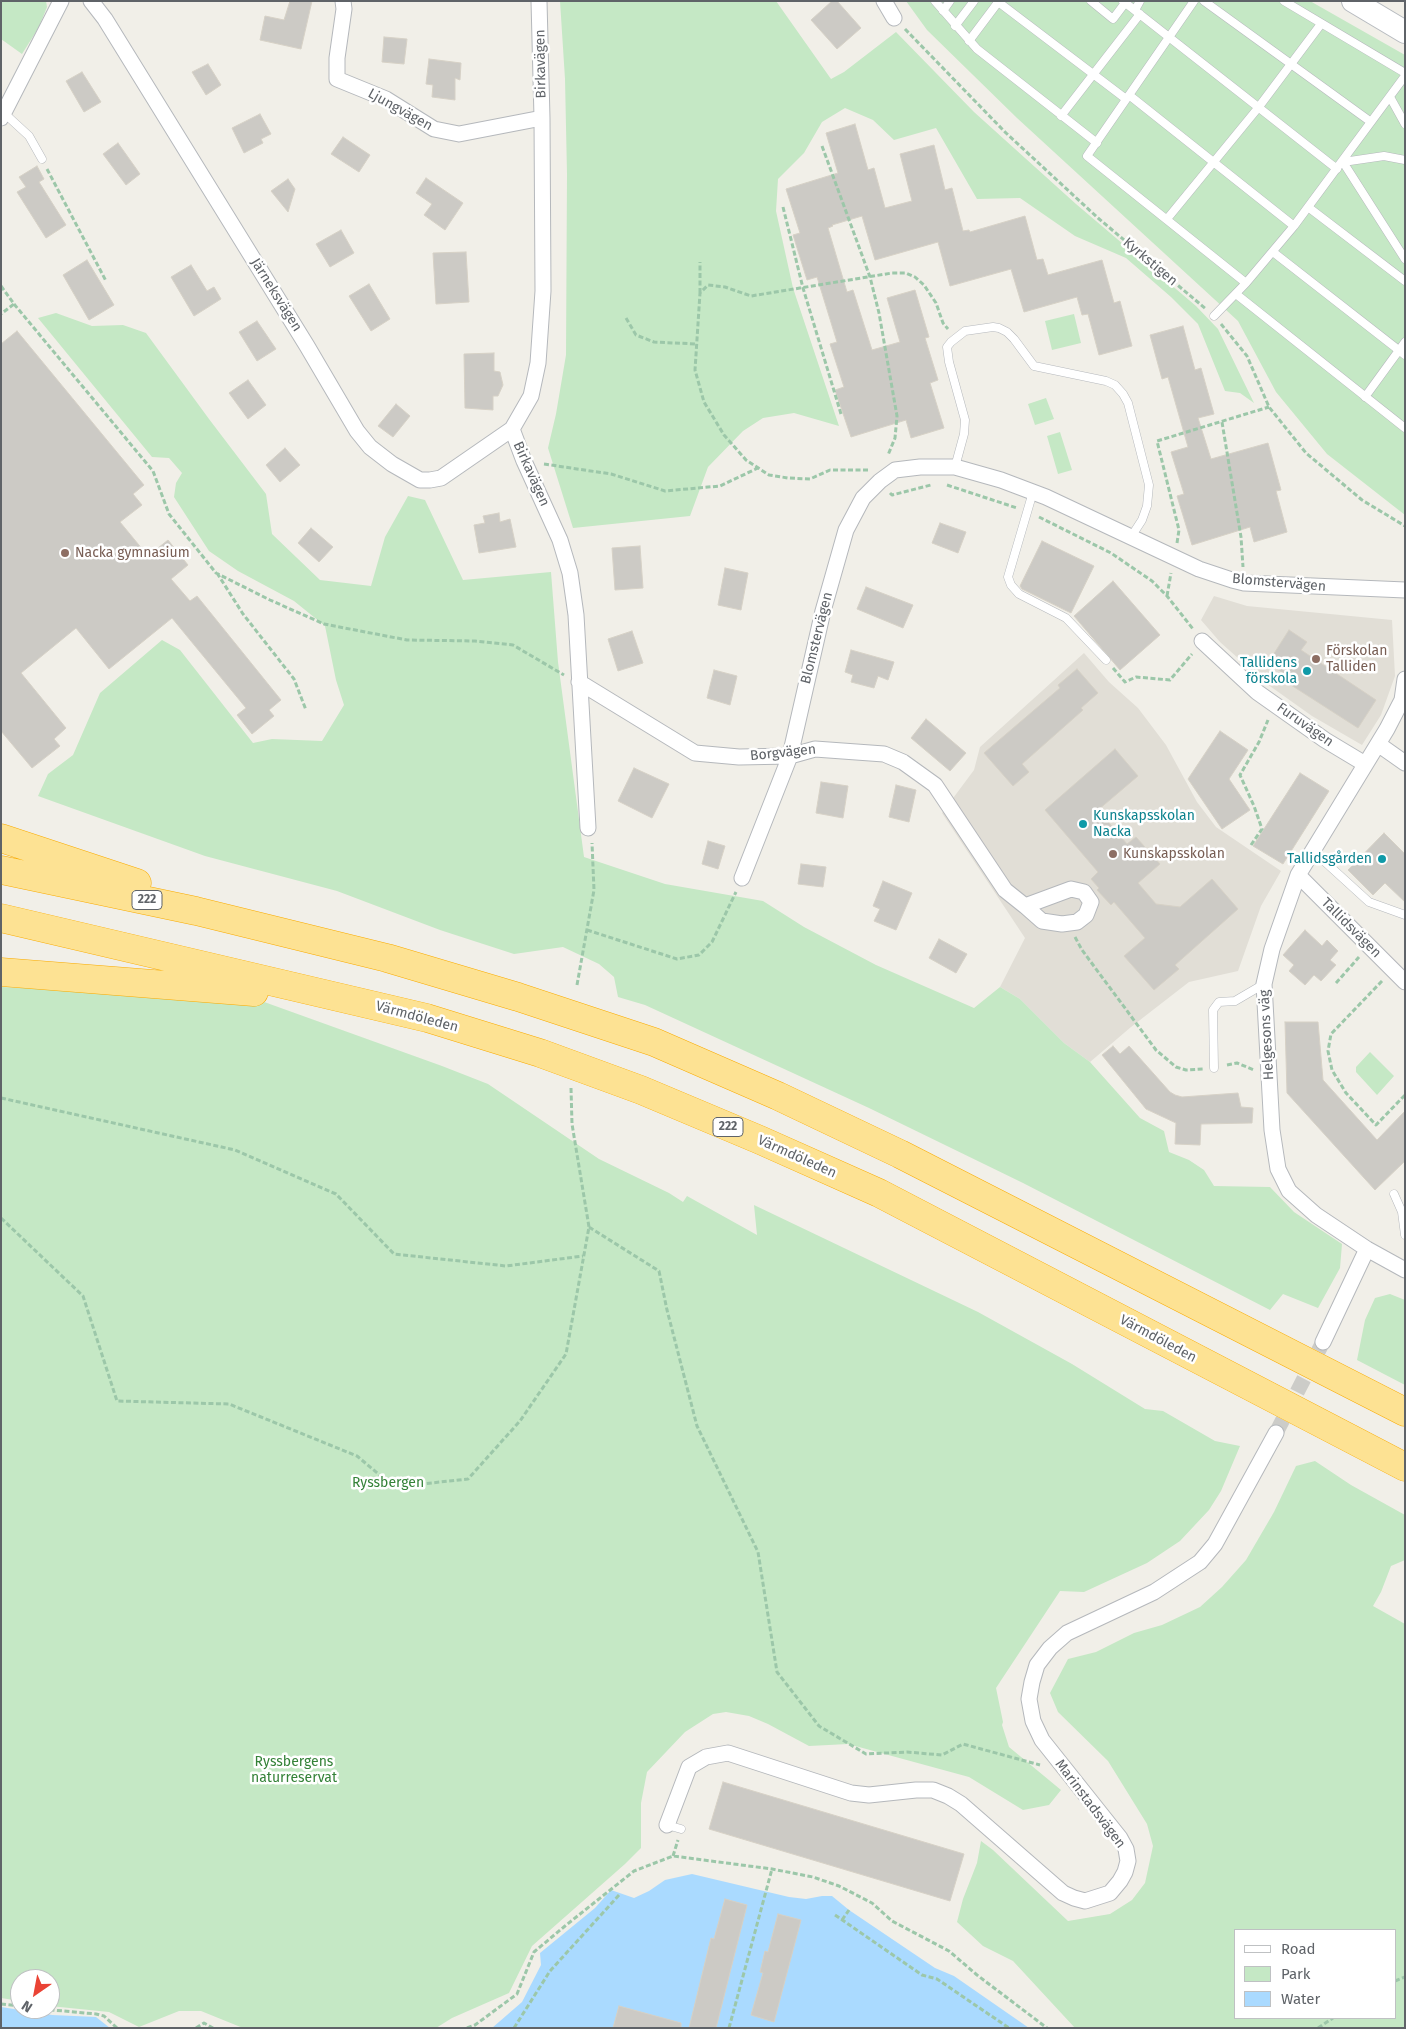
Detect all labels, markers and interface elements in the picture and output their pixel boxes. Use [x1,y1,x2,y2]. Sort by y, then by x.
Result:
street label: Birkavägen [532,29,550,99]
street label: Ljungvägen [365,85,435,135]
street label: Kyrkstigen [1119,234,1181,290]
street label: Järneksvägen [247,255,305,335]
street label: Birkavägen [509,439,553,509]
place label: Nacka gymnasium [75,545,190,561]
marker: Nacka gymnasium [59,547,71,559]
street label: Blomstervägen [1231,571,1327,595]
street label: Blomstervägen [797,590,837,686]
place label: Förskolan Talliden [1326,643,1387,676]
marker: Förskolan Talliden [1310,653,1322,665]
place label: Tallidens förskola [1240,655,1297,688]
marker: Tallidens förskola [1301,665,1313,677]
street label: Furuvägen [1274,699,1336,751]
street label: Borgvägen [749,741,817,765]
place label: Kunskapsskolan Nacka [1093,808,1195,840]
marker: Kunskapsskolan Nacka [1077,818,1089,830]
place label: Kunskapsskolan [1123,846,1225,862]
marker: Kunskapsskolan [1107,848,1119,860]
place label: Tallidsgården [1287,851,1372,867]
marker: Tallidsgården [1376,853,1388,865]
road number: 222 [132,890,162,910]
street label: Tallidsvägen [1318,895,1384,961]
street label: Helgesons väg [1256,989,1278,1081]
street label: Värmdöleden [374,998,460,1036]
road number: 222 [713,1118,743,1136]
street label: Värmdöleden [755,1132,839,1182]
street label: Värmdöleden [1117,1312,1199,1366]
park label: Ryssbergen [352,1475,424,1491]
park label: Ryssbergens naturreservat [251,1754,337,1786]
street label: Marinstadsvägen [1051,1756,1129,1852]
legend [1234,1929,1396,2019]
text: Road [1281,1940,1316,1958]
text: Park [1281,1965,1311,1983]
north arrow [10,1969,60,2019]
text: Water [1281,1990,1320,2008]
text: N [19,1997,36,2016]

